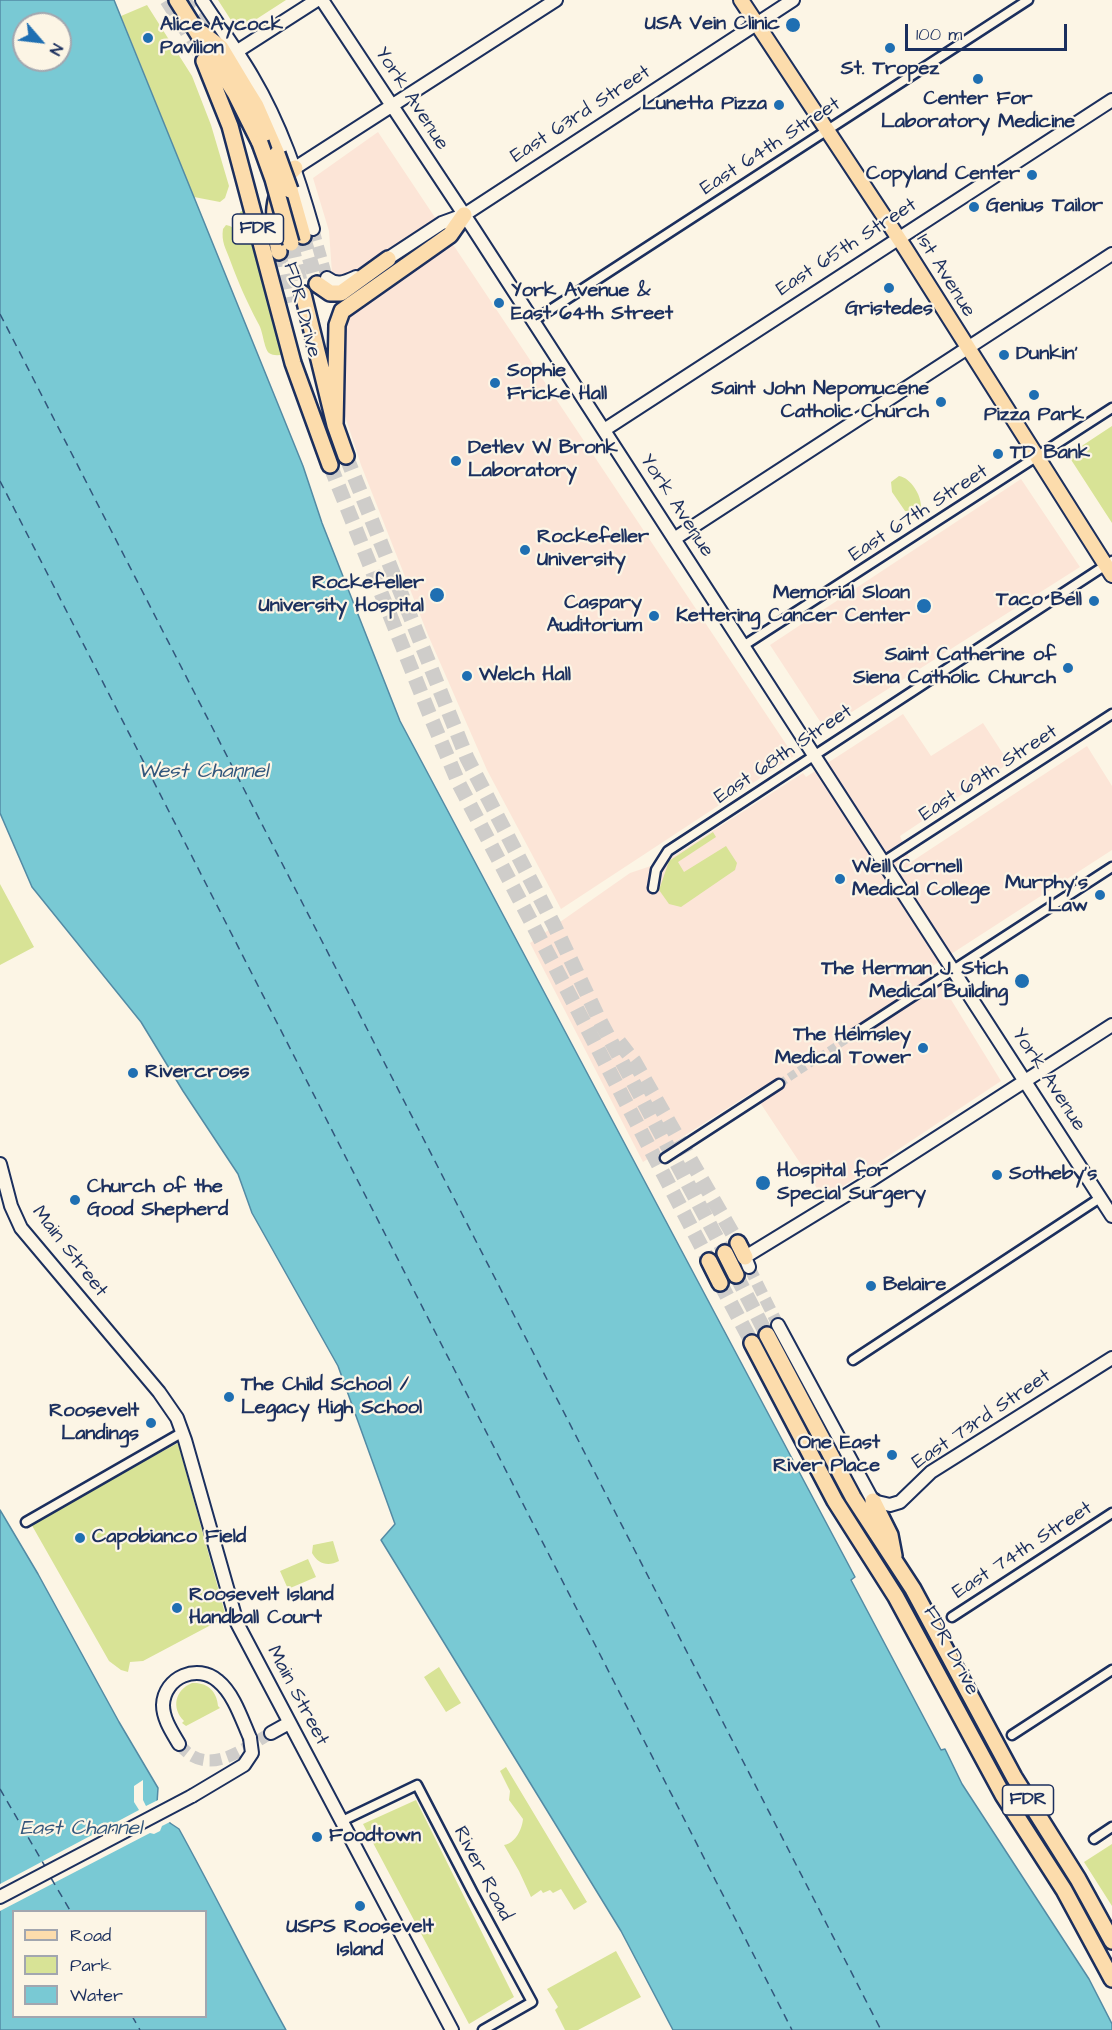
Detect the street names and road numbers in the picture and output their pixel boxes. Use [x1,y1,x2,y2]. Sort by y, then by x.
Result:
street label: York Avenue [369,43,453,155]
street label: East 63rd Street [507,61,655,169]
street label: East 64th Street [697,93,845,201]
street label: East 65th Street [772,194,922,302]
road number: FDR [232,214,284,244]
street label: 1st Avenue [910,230,980,322]
street label: FDR Drive [277,260,325,360]
street label: York Avenue [634,450,718,562]
street label: East 67th Street [845,460,993,568]
street label: East 68th Street [710,700,858,810]
street label: East 69th Street [915,720,1063,828]
street label: York Avenue [1006,1024,1090,1136]
street label: Main Street [26,1201,112,1303]
street label: East 73rd Street [908,1365,1056,1475]
street label: East 74th Street [949,1497,1097,1605]
street label: FDR Drive [917,1602,983,1700]
street label: Main Street [261,1642,333,1750]
road number: FDR [1002,1785,1054,1815]
street label: River Road [447,1823,517,1925]

